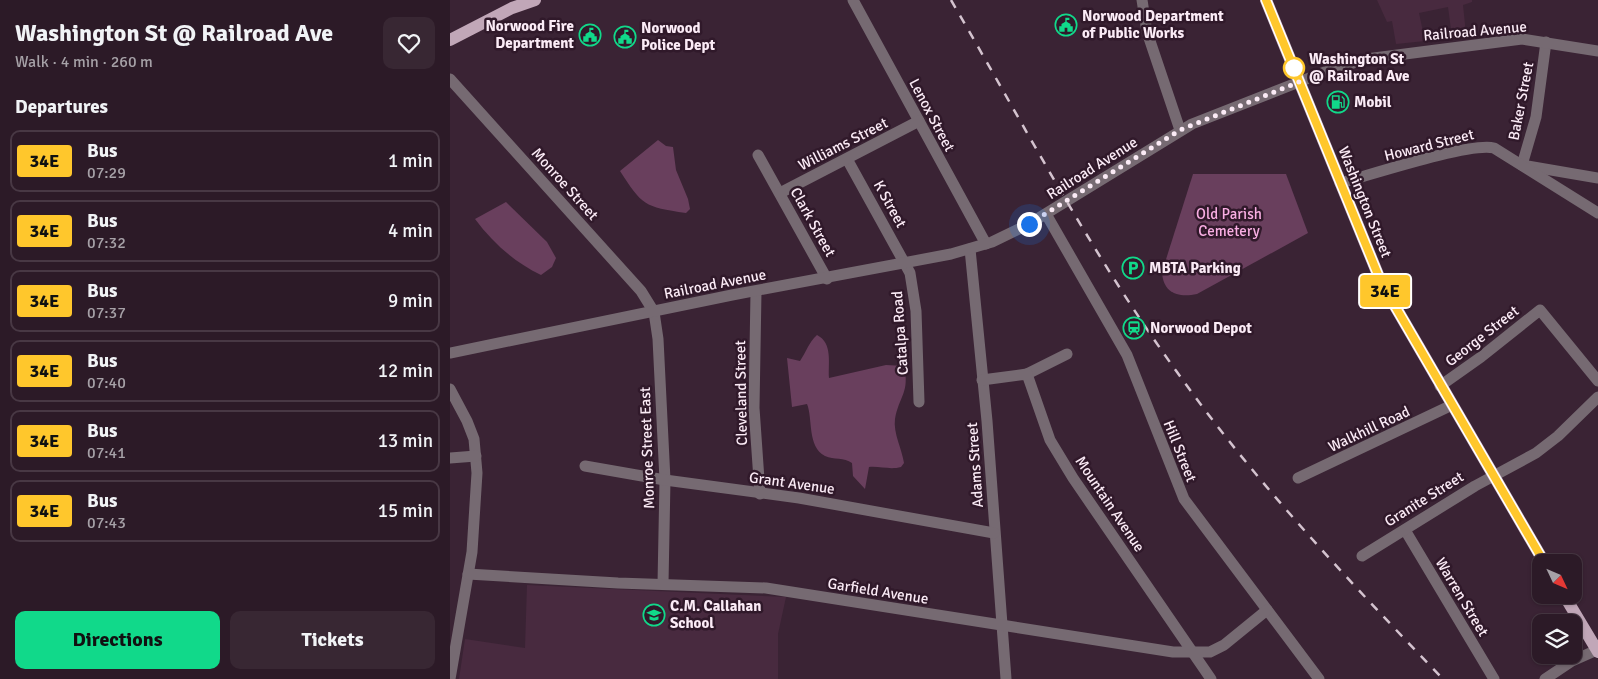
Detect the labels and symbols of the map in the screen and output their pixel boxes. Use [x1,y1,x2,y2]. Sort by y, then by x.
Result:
place label: Norwood Department of Public Works [1082,7,1224,42]
public building icon: Norwood Department of Public Works [1054,13,1078,37]
place label: Norwood Fire Department [485,17,574,52]
street label: Railroad Avenue [1423,18,1527,44]
place label: Norwood Police Dept [641,19,716,54]
public building icon: Norwood Fire Department [578,23,602,47]
public building icon: Norwood Police Dept [613,25,637,49]
place label: Washington St @ Railroad Ave [1309,50,1409,85]
marker: Washington St @ Railroad Ave [1283,57,1305,79]
street label: Baker Street [1505,60,1537,142]
street label: Lenox Street [905,75,959,155]
fuel station icon: Mobil [1326,90,1350,114]
place label: Mobil [1354,93,1392,111]
street label: Williams Street [795,114,891,174]
street label: Howard Street [1382,125,1476,165]
street label: Railroad Avenue [1043,133,1141,203]
street label: Monroe Street [528,144,602,224]
street label: Washington Street [1335,144,1395,260]
street label: K Street [870,177,910,231]
street label: Clark Street [787,184,839,260]
park label: Old Parish Cemetery [1196,205,1262,240]
your location [1017,212,1042,237]
parking icon: MBTA Parking [1121,256,1145,280]
place label: MBTA Parking [1149,259,1241,277]
street label: Railroad Avenue [662,265,768,303]
line badge: 34E [1356,275,1414,307]
street label: Catalpa Road [888,290,912,376]
street label: George Street [1442,302,1522,370]
station icon: Norwood Depot [1122,316,1146,340]
place label: Norwood Depot [1150,319,1252,337]
street label: Cleveland Street [731,340,751,446]
street label: Monroe Street East [636,387,658,509]
street label: Walkhill Road [1325,402,1413,456]
street label: Hill Street [1159,417,1201,485]
street label: Adams Street [963,422,987,508]
street label: Mountain Avenue [1071,453,1149,555]
street label: Grant Avenue [748,468,836,498]
street label: Granite Street [1381,468,1467,530]
street label: Warren Street [1431,554,1493,640]
north arrow [1532,554,1582,604]
street label: Garfield Avenue [826,574,930,608]
place label: C.M. Callahan School [670,597,761,632]
school or university icon: C.M. Callahan School [642,603,666,627]

